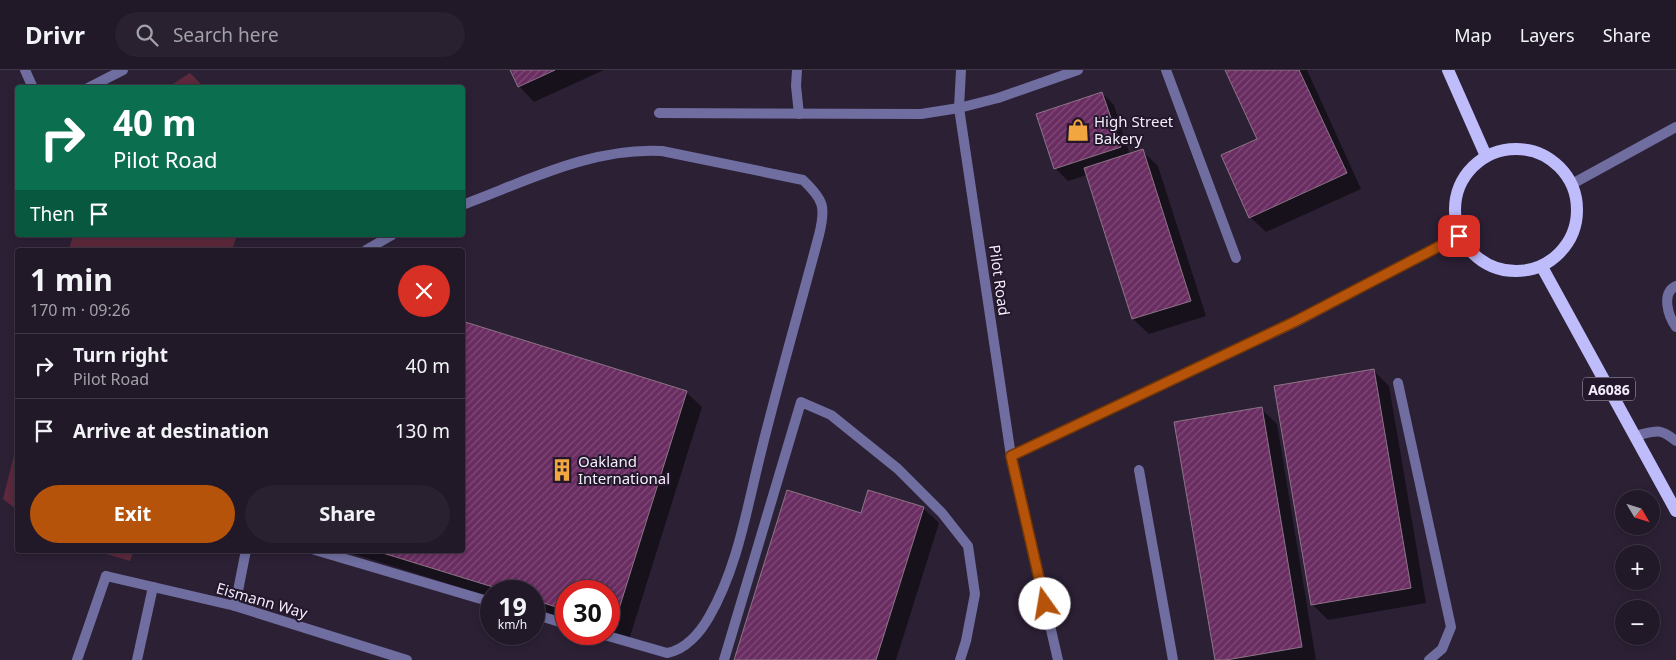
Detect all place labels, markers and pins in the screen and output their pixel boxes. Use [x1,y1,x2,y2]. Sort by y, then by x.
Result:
place label: High Street Bakery [1094,111,1174,148]
shop icon: High Street Bakery [1065,117,1091,143]
pin [1438,215,1480,257]
place label: Oakland International [578,451,670,488]
building icon: Oakland International [549,457,575,483]

